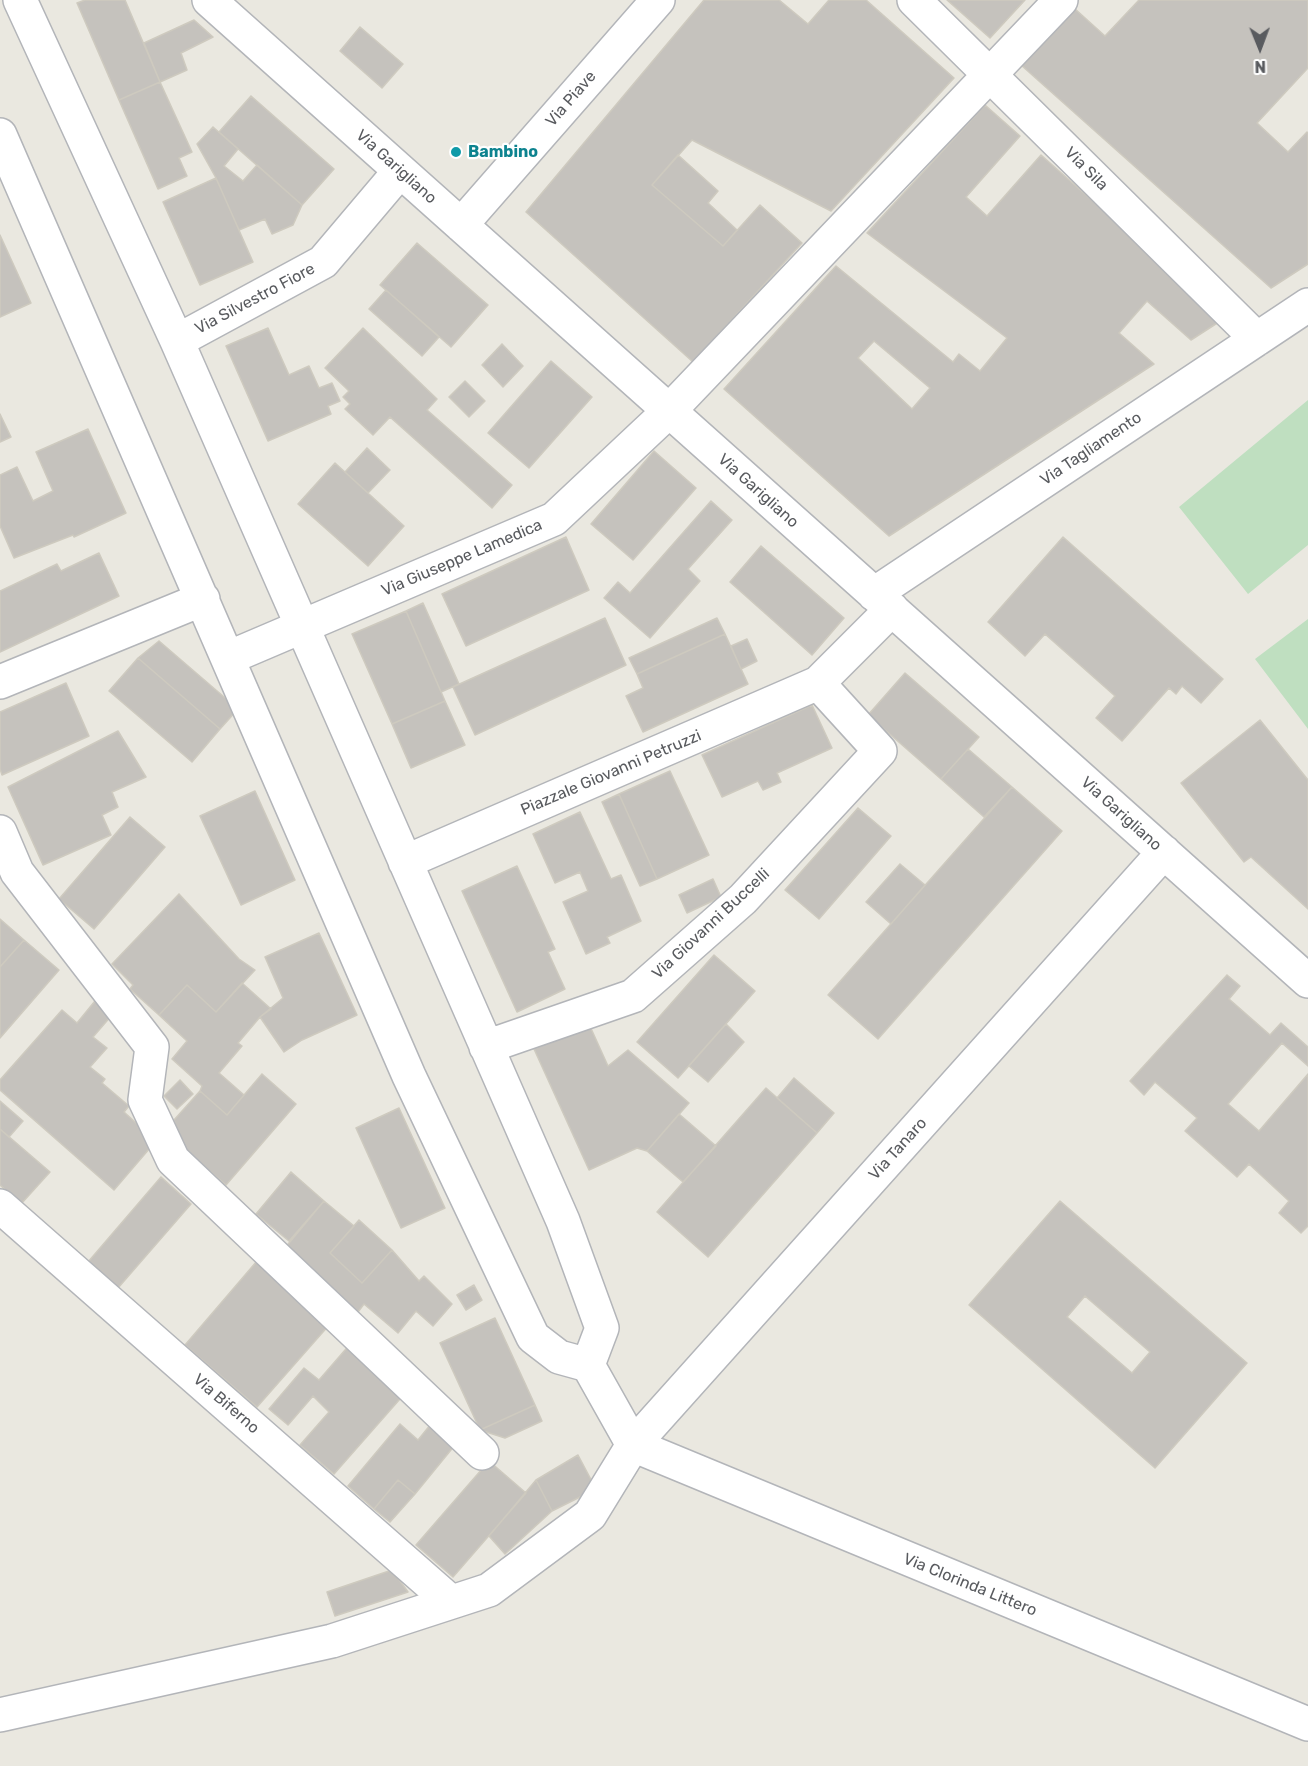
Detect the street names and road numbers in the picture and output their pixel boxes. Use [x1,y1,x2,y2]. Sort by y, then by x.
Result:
street label: Via Piave [542,67,600,131]
street label: Via Garigliano [352,126,440,208]
street label: Via Sila [1060,143,1112,195]
street label: Via Silvestro Fiore [192,259,318,339]
street label: Via Tagliamento [1037,408,1145,490]
street label: Via Garigliano [714,450,802,532]
street label: Via Giuseppe Lamedica [379,515,545,601]
street label: Piazzale Giovanni Petruzzi [518,726,704,820]
street label: Via Garigliano [1077,773,1165,855]
street label: Via Giovanni Buccelli [648,865,774,983]
street label: Via Tanaro [865,1114,931,1184]
street label: Via Biferno [189,1370,263,1438]
street label: Via Clorinda Littero [900,1549,1040,1621]

